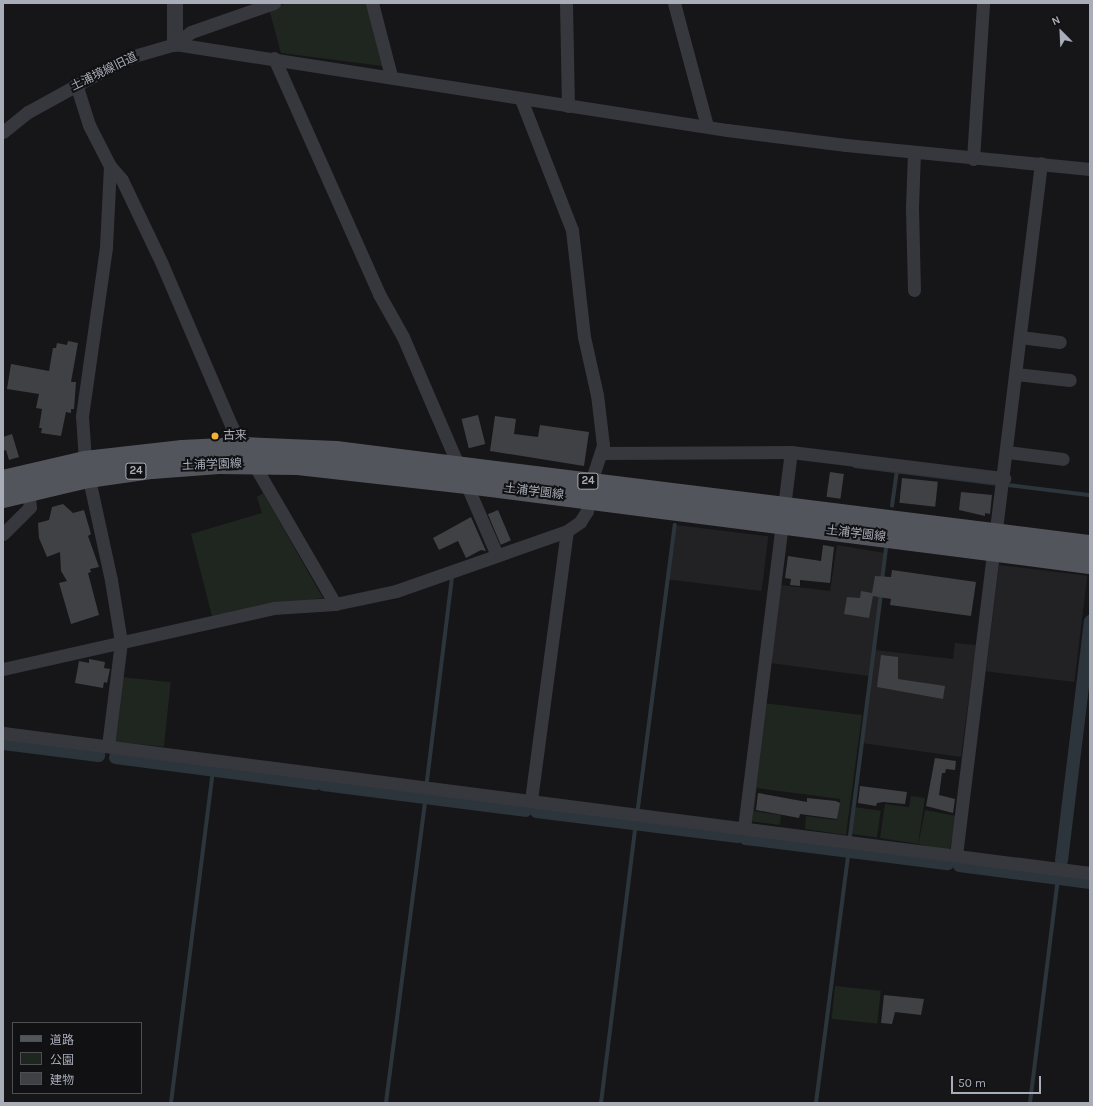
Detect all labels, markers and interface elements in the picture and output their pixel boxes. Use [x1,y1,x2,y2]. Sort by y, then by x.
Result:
north arrow [1041,12,1081,52]
text: N [1050,13,1062,28]
street label: 土浦境線旧道 [68,50,140,94]
place label: 古来 [223,429,247,443]
marker: 古来 [210,431,220,441]
street label: 土浦学園線 [182,457,242,473]
road number: 24 [125,462,147,480]
road number: 24 [577,472,599,490]
street label: 土浦学園線 [503,481,565,503]
street label: 土浦学園線 [825,523,887,545]
legend [12,1022,142,1094]
text: 道路 [50,1033,74,1047]
text: 公園 [50,1053,74,1067]
scale bar [953,1068,1043,1094]
text: 建物 [50,1073,74,1087]
text: 50 m [958,1076,986,1090]

